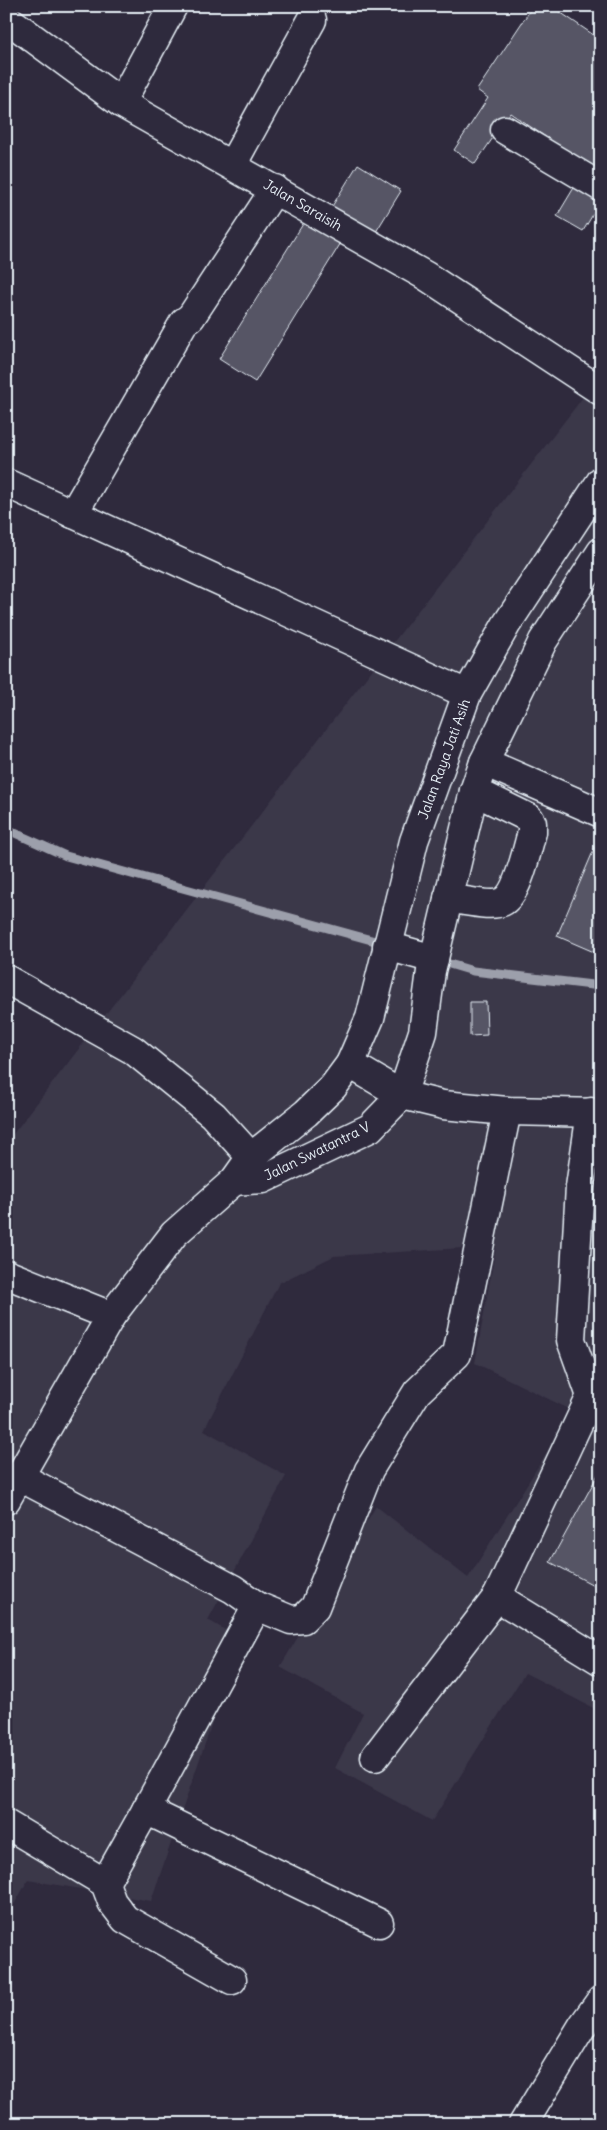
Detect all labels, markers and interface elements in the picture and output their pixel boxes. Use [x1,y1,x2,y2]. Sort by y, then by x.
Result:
street label: Jalan Saraisih [261,175,345,235]
street label: Jalan Raya Jati Asih [414,696,474,822]
street label: Jalan Swatantra V [261,1118,373,1184]

